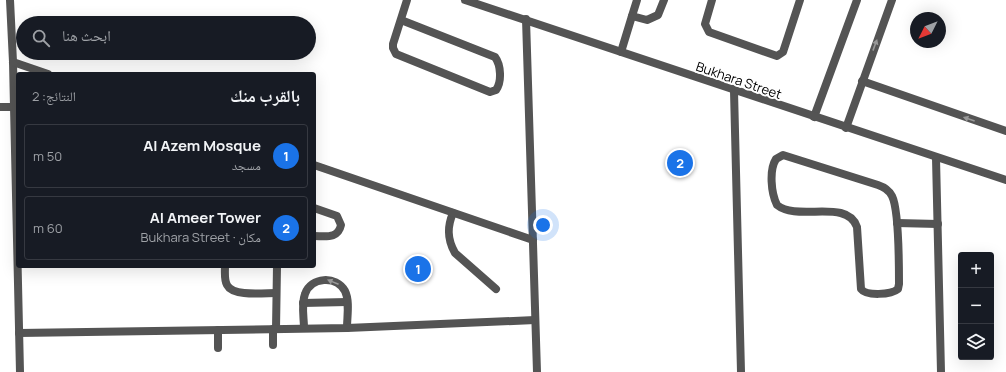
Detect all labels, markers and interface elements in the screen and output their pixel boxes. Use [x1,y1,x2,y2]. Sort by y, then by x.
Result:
north arrow [910,12,946,48]
search box [16,16,316,60]
text: ابحث هنا [62,25,111,46]
icon: search [30,27,52,49]
one-way arrow [873,38,879,50]
street label: Bukhara Street [694,57,784,103]
text: بالقرب منك [230,84,300,107]
text: النتائج: 2 [32,87,76,105]
one-way arrow [963,115,975,121]
text: Al Azem Mosque [143,135,261,156]
text: 50 m [33,147,62,165]
text: 1 [283,147,289,165]
pin: 2 [667,148,693,178]
text: مسجد [232,156,261,174]
text: Al Ameer Tower [150,207,261,228]
your location [533,215,553,235]
text: 60 m [33,219,63,237]
text: 2 [282,219,290,237]
text: مكان · Bukhara Street [141,228,261,246]
map controls [958,252,994,360]
button: + [958,252,994,288]
pin: 1 [405,254,431,284]
one-way arrow [326,279,338,285]
button: − [958,288,994,324]
button: layers [958,324,994,360]

